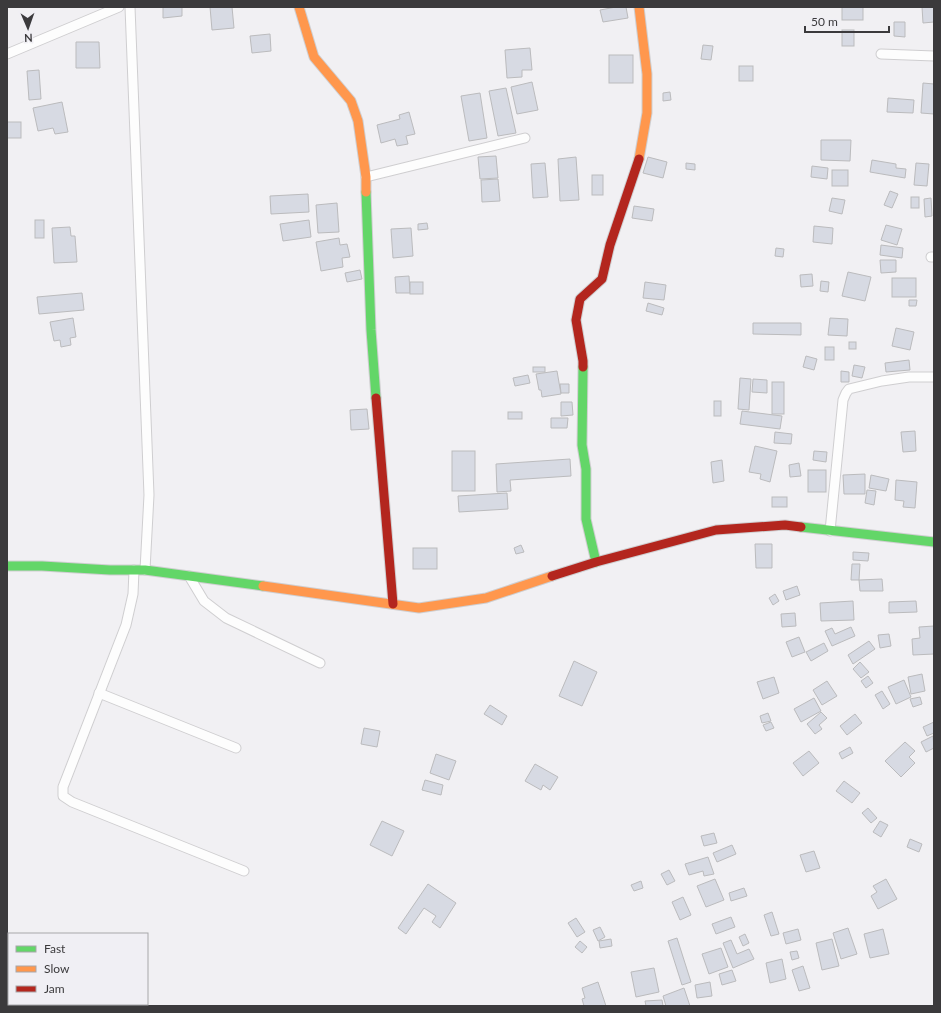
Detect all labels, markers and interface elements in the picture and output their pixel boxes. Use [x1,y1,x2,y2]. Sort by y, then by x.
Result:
north arrow [8,8,48,48]
scale bar [805,8,889,34]
text: 50 m [811,14,838,29]
text: N [24,32,33,45]
legend [8,933,148,1005]
text: Fast [44,941,66,956]
text: Slow [44,961,70,976]
text: Jam [44,981,65,996]

